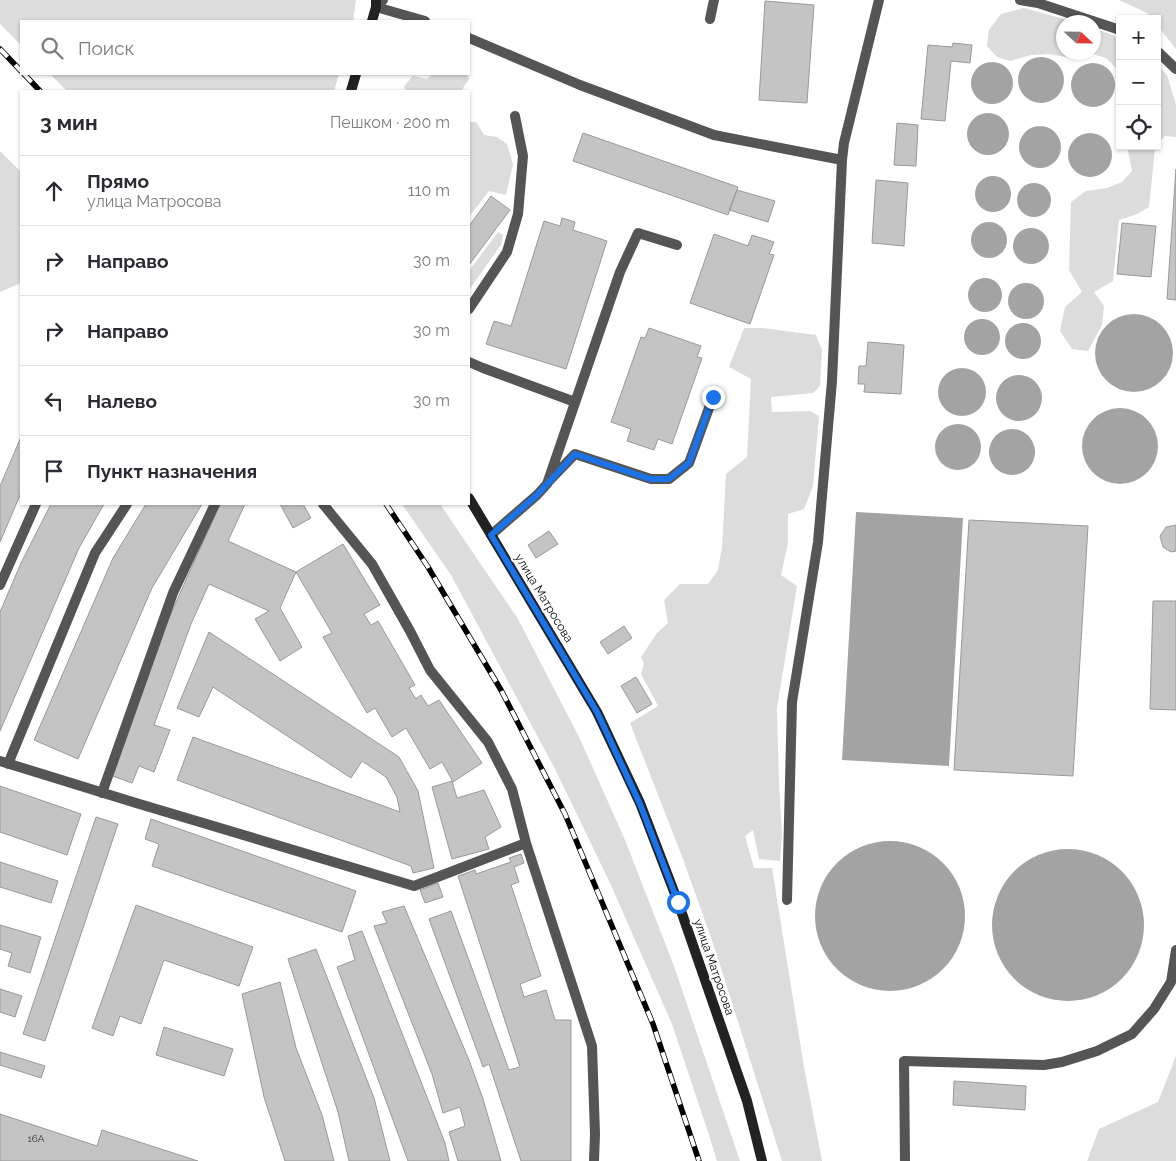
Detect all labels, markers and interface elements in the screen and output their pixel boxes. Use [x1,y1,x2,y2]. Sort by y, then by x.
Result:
north arrow [1056,15,1101,60]
map controls [1116,15,1161,150]
button: + [1116,15,1161,60]
search box [20,20,470,75]
icon: search [38,34,66,62]
text: Поиск [78,37,134,59]
button: − [1116,60,1161,105]
button: locate [1116,105,1161,150]
text: 3 мин [40,110,98,135]
text: Пешком · 200 m [330,113,450,132]
text: Прямо [87,170,149,192]
icon: ahead [40,177,68,205]
text: 110 m [408,181,450,200]
text: улица Матросова [87,192,221,211]
icon: right [40,247,68,275]
text: Направо [87,250,168,272]
text: 30 m [413,251,450,270]
icon: right [40,317,68,345]
text: Направо [87,320,168,342]
text: 30 m [413,321,450,340]
route end [702,386,725,409]
icon: left [40,387,68,415]
text: Налево [87,390,157,412]
text: 30 m [413,391,450,410]
icon: arrive [40,457,68,485]
text: Пункт назначения [87,460,257,482]
street label: улица Матросова [512,551,576,645]
route start [667,891,690,914]
street label: улица Матросова [691,917,737,1017]
house number: 16А [28,1133,45,1144]

